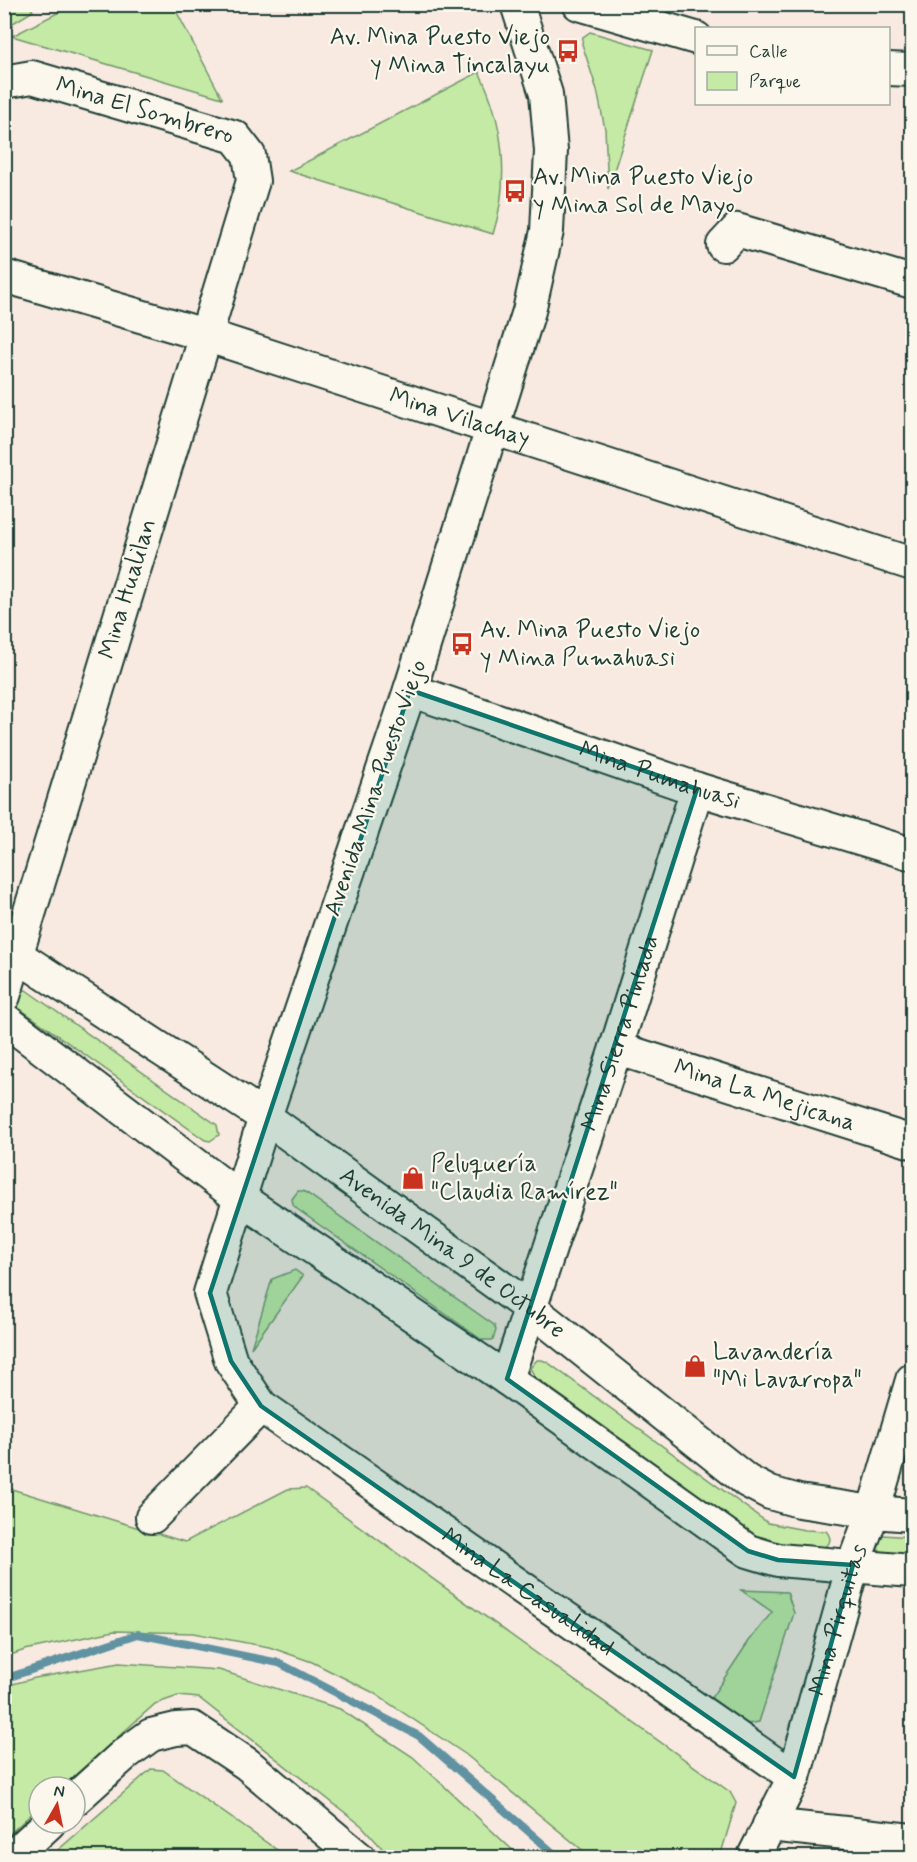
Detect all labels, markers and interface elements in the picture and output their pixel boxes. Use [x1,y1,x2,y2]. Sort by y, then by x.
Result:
place label: Av. Mina Puesto Viejo y Mina Tincalayu [330,22,550,81]
legend [695,27,890,105]
bus stop icon: Av. Mina Puesto Viejo y Mina Tincalayu [555,38,581,64]
text: Calle [749,40,788,64]
street label: Mina El Sombrero [52,69,237,151]
text: Parque [749,70,801,94]
place label: Av. Mina Puesto Viejo y Mina Sol de Mayo [533,162,753,221]
bus stop icon: Av. Mina Puesto Viejo y Mina Sol de Mayo [502,178,528,204]
street label: Mina Vilachay [385,380,534,455]
street label: Mina Hualilan [92,515,164,663]
place label: Av. Mina Puesto Viejo y Mina Pumahuasi [480,615,700,674]
bus stop icon: Av. Mina Puesto Viejo y Mina Pumahuasi [449,631,475,657]
street label: Avenida Mina Puesto Viejo [317,656,435,920]
street label: Mina Pumahuasi [575,734,744,817]
street label: Mina Sierra Pintada [574,931,666,1135]
street label: Mina La Mejicana [670,1052,859,1139]
place label: Peluquería "Claudia Ramírez" [431,1149,618,1208]
street label: Avenida Mina 9 de Octubre [333,1160,572,1346]
shop icon: Peluquería "Claudia Ramírez" [400,1165,426,1191]
place label: Lavandería "Mi Lavarropa" [713,1337,862,1396]
shop icon: Lavandería "Mi Lavarropa" [682,1353,708,1379]
street label: Mina La Casualidad [435,1521,621,1663]
street label: Mina Pirquitas [802,1539,875,1699]
north arrow [27,1775,87,1835]
text: N [52,1780,66,1803]

